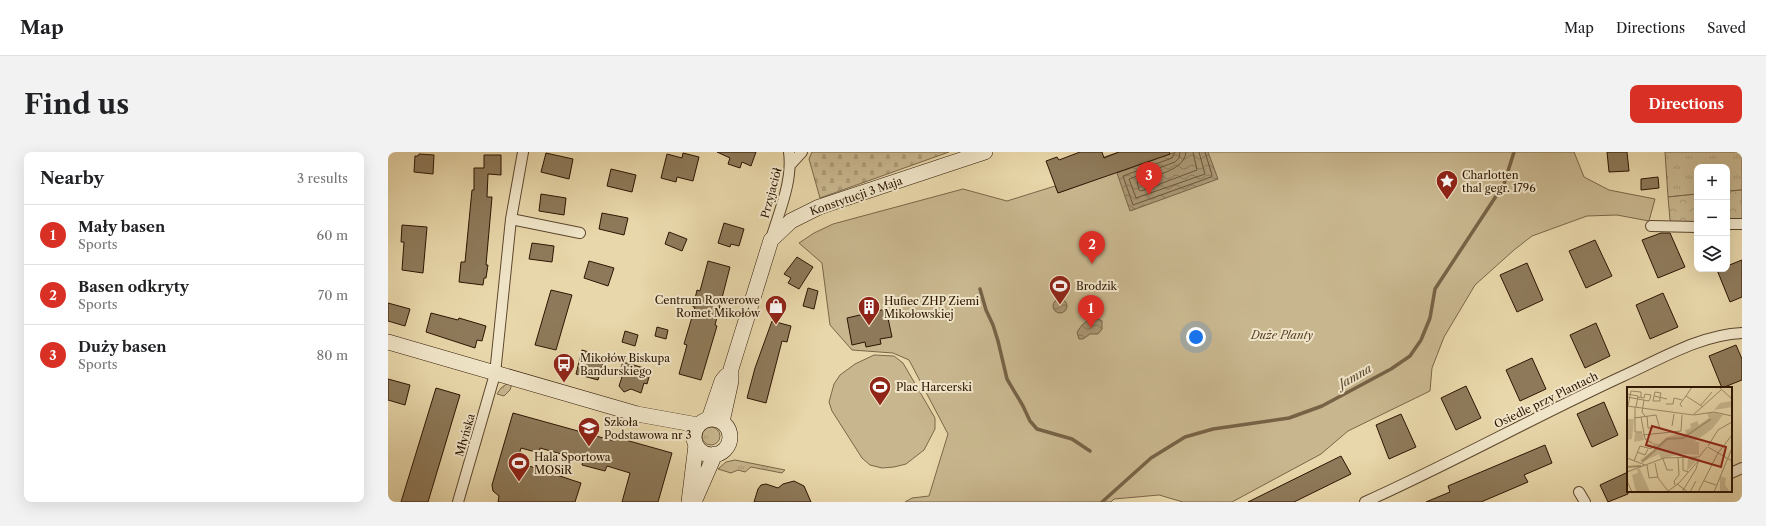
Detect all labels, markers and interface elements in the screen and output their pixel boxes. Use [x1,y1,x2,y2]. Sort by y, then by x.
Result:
text: Map [20,16,64,39]
text: Map [1564,19,1594,37]
text: Directions [1616,19,1685,37]
text: Saved [1707,19,1746,37]
button: Directions [1630,85,1742,123]
text: Find us [24,87,129,121]
pin: 3 [1136,162,1162,195]
map controls [1694,164,1730,272]
button: + [1694,164,1730,200]
street label: Przyjaciół [758,166,785,220]
text: Nearby [40,168,104,188]
place icon: Charlotten thal gegr. 1796 [1434,168,1460,201]
place label: Charlotten thal gegr. 1796 [1462,168,1536,195]
text: 3 results [297,170,348,186]
street label: Konstytucji 3 Maja [808,174,904,218]
button: − [1694,200,1730,236]
text: Mały basen [78,217,165,236]
text: 1 [50,227,56,243]
text: 60 m [317,227,348,243]
pin: 2 [1079,231,1105,264]
text: Sports [78,236,117,252]
button: layers [1694,236,1730,272]
sports icon: Brodzik [1047,273,1073,306]
text: Basen odkryty [78,277,189,296]
place label: Brodzik [1076,279,1118,293]
text: 2 [49,287,57,303]
text: 70 m [318,287,348,303]
place label: Centrum Rowerowe Romet Mikołów [655,293,761,320]
shop icon: Centrum Rowerowe Romet Mikołów [763,293,789,326]
building icon: Hufiec ZHP Ziemi Mikołowskiej [856,294,882,327]
place label: Hufiec ZHP Ziemi Mikołowskiej [884,294,980,321]
pin: 1 [1078,295,1104,328]
text: Sports [78,296,117,312]
your location [1186,327,1206,347]
park label: Duże Planty [1250,328,1313,342]
text: Duży basen [78,337,167,356]
text: 3 [49,347,57,363]
text: 80 m [316,347,348,363]
bus stop icon: Mikołów Biskupa Bandurskiego [551,351,577,384]
place label: Mikołów Biskupa Bandurskiego [580,351,670,378]
text: Sports [78,356,117,372]
water label: Jamna [1332,361,1374,393]
street label: Osiedle przy Plantach [1492,369,1600,431]
sports icon: Plac Harcerski [867,374,893,407]
place label: Plac Harcerski [896,380,972,394]
inset map [1627,387,1732,492]
street label: Młyńska [452,412,478,458]
school or university icon: Szkoła Podstawowa nr 3 [576,415,602,448]
place label: Szkoła Podstawowa nr 3 [604,415,692,442]
sports icon: Hala Sportowa MOSiR [506,450,532,483]
place label: Hala Sportowa MOSiR [534,450,611,477]

